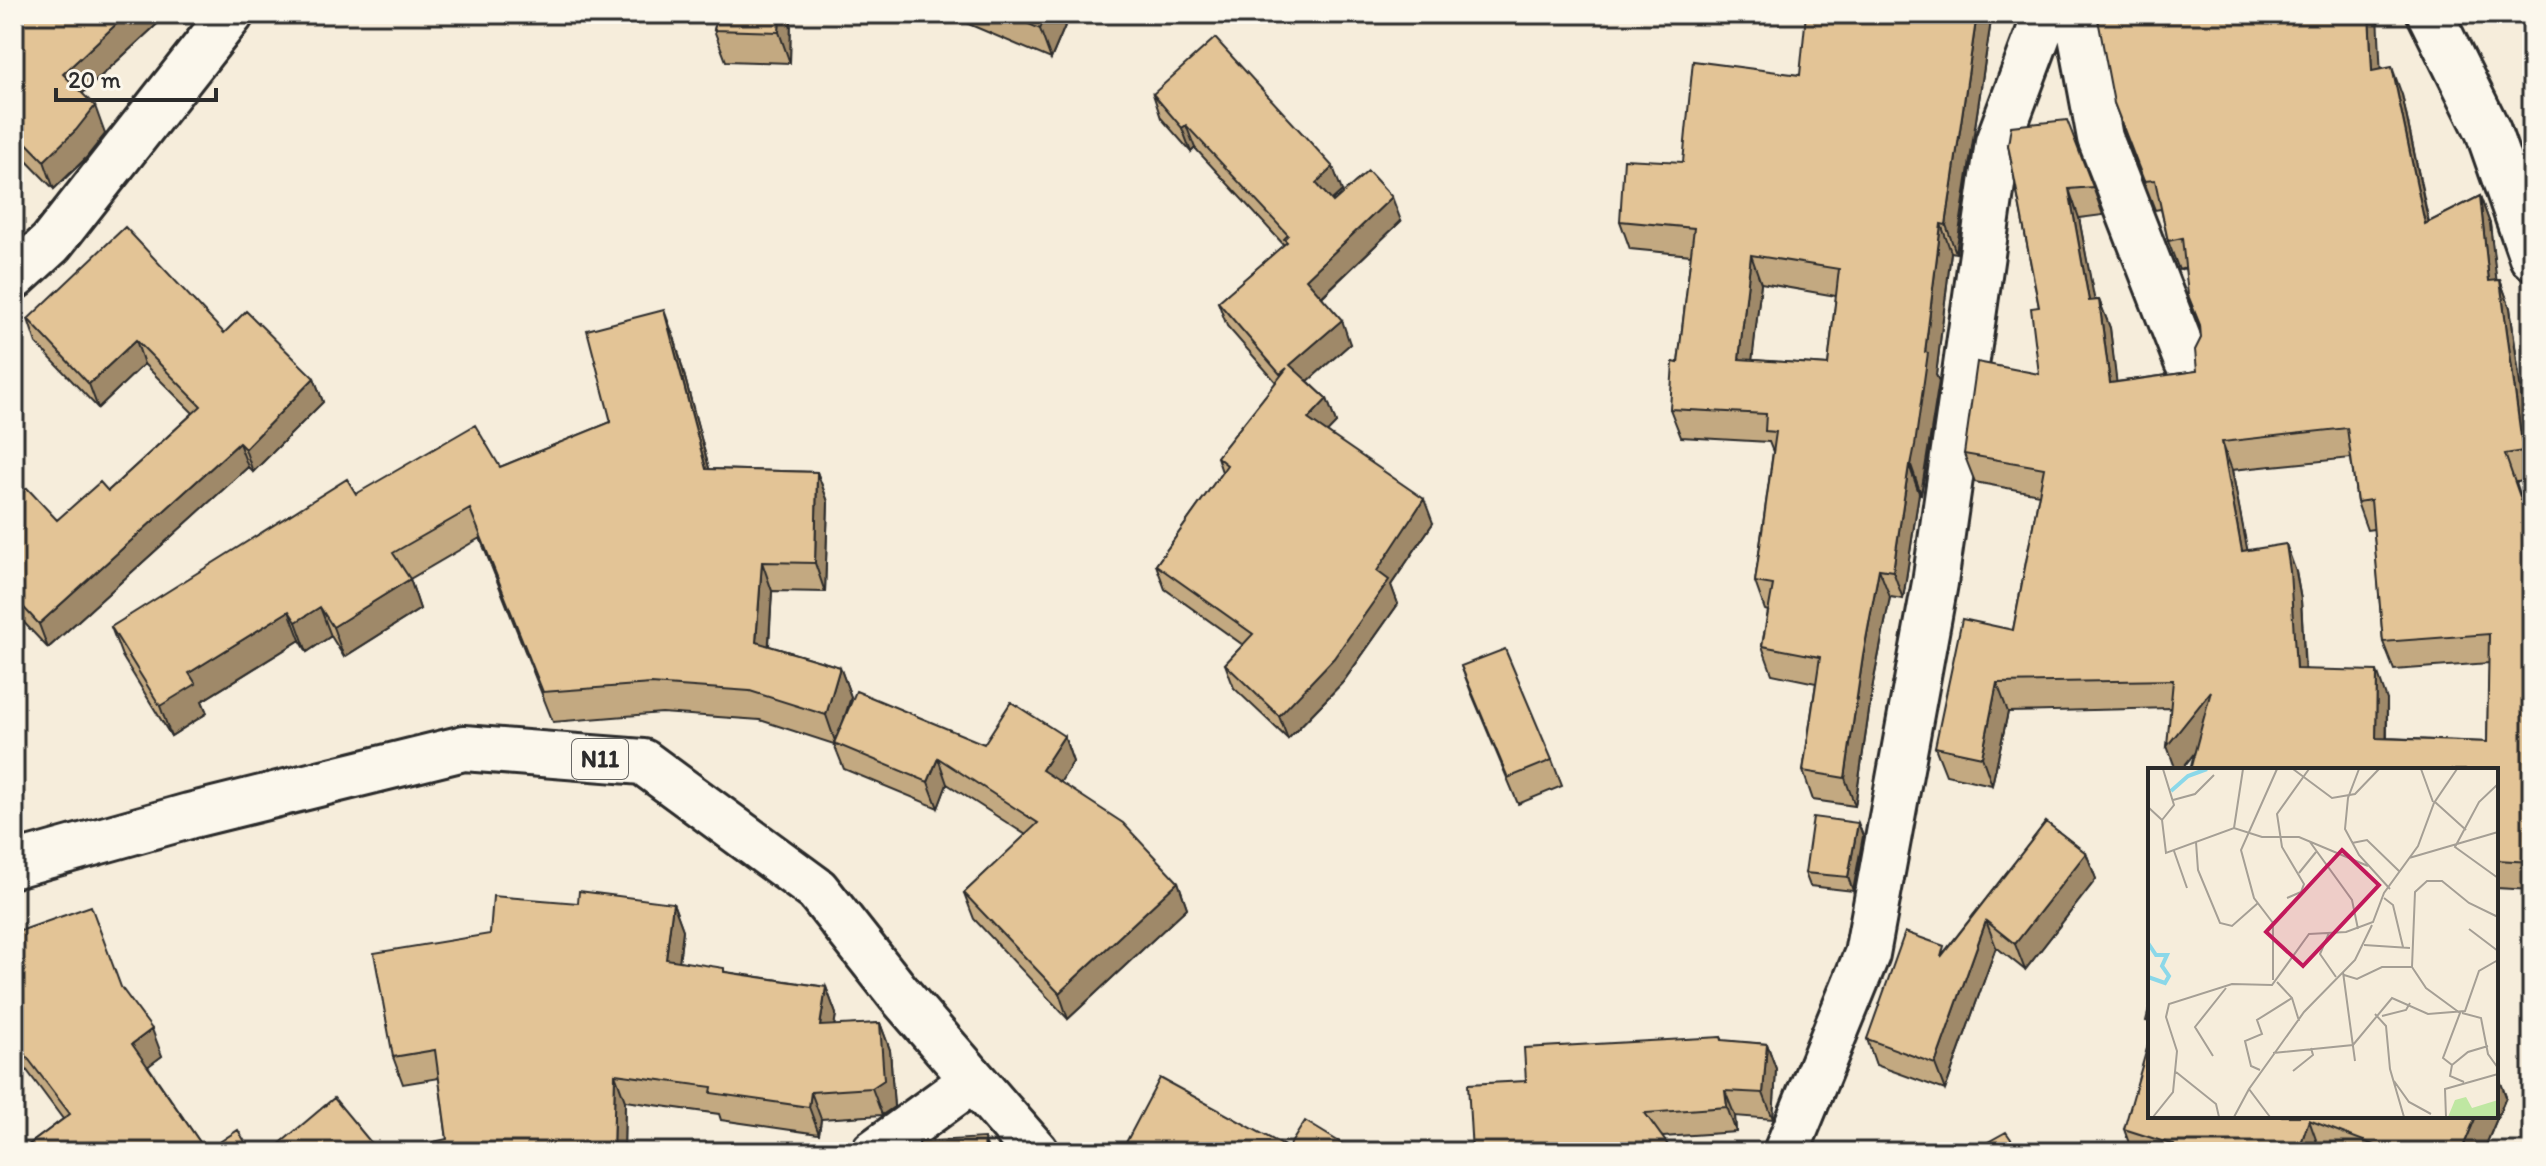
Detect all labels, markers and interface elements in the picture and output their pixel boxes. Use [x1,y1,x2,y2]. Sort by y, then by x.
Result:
scale bar [56,52,216,102]
text: 20 m [68,65,121,94]
road number: N11 [572,739,628,779]
inset map [2148,768,2498,1118]

